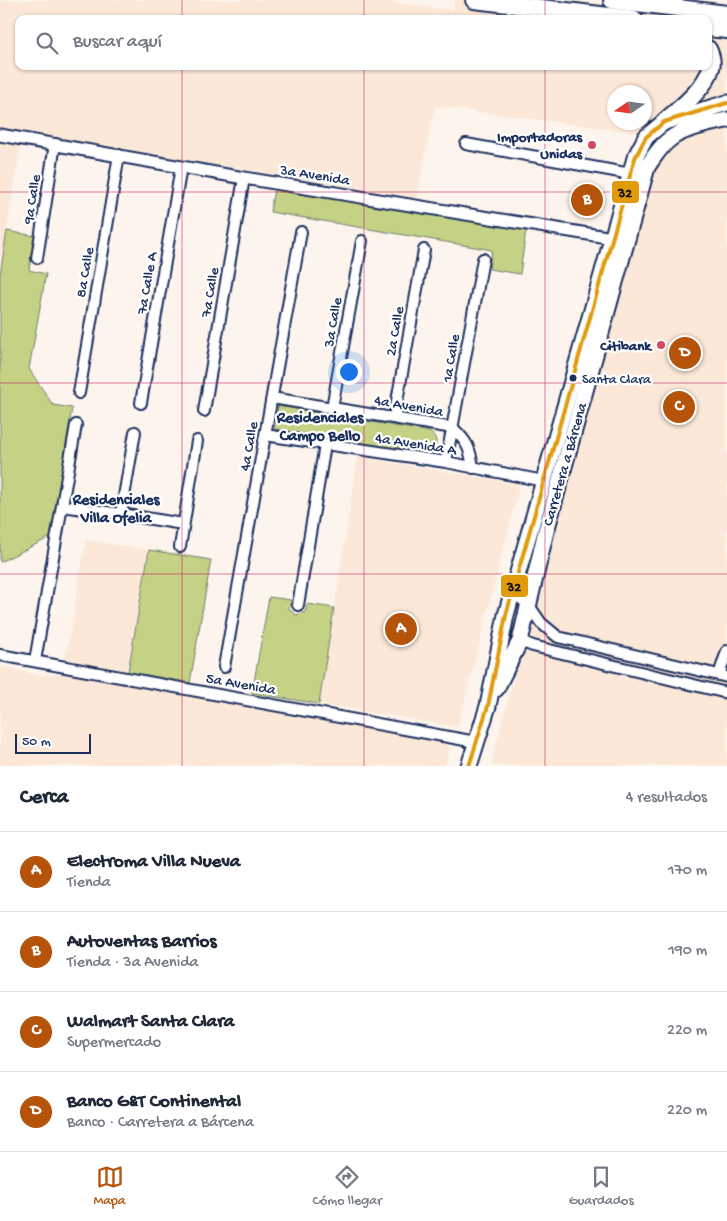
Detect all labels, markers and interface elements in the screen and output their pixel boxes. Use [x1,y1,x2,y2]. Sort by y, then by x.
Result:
search box [15,15,712,70]
icon: search [33,29,61,57]
text: Buscar aquí [73,31,162,54]
north arrow [607,85,652,130]
place label: Importadoras Unidas [497,129,583,164]
marker: Importadoras Unidas [586,139,598,151]
street label: 3a Avenida [278,161,352,190]
street label: 9a Calle [20,173,46,227]
line badge: 32 [611,180,640,204]
pin: B [571,181,603,219]
text: 32 [617,186,632,203]
street label: 8a Calle [73,245,99,299]
street label: 7a Calle A [133,250,162,317]
street label: 7a Calle [198,266,224,320]
street label: 3a Calle [321,296,347,350]
street label: 2a Calle [383,305,409,358]
street label: 1a Calle [439,333,465,385]
pin: D [669,334,701,372]
place label: Citibank [599,338,653,356]
marker: Citibank [655,339,667,351]
your location [336,359,362,385]
place label: Santa Clara [582,372,652,389]
marker: Santa Clara [568,373,578,383]
pin: C [663,388,695,426]
street label: 4a Avenida [373,392,445,422]
street label: Carretera a Bárcena [540,400,592,528]
district label: Residenciales Campo Bello [276,410,364,447]
street label: 4a Calle [237,420,263,472]
street label: 4a Avenida A [374,430,459,460]
district label: Residenciales Villa Ofelia [72,492,160,529]
line badge: 32 [500,574,529,598]
text: 32 [506,580,521,597]
pin: A [385,610,417,648]
street label: 5a Avenida [204,670,278,700]
scale bar [15,731,91,754]
text: 50 m [22,734,51,751]
text: Cerca [20,786,68,811]
text: 4 resultados [626,789,707,808]
text: Electroma Villa Nueva [67,851,240,874]
text: A [31,862,41,881]
text: 170 m [668,862,707,881]
text: Tienda [67,874,111,893]
text: Autoventas Barrios [67,931,216,954]
text: B [32,942,40,961]
text: 190 m [668,942,707,961]
text: Tienda · 3a Avenida [67,954,198,973]
text: Walmart Santa Clara [67,1011,234,1034]
text: C [32,1022,40,1041]
text: 220 m [667,1022,707,1041]
text: Supermercado [67,1034,161,1053]
text: Banco G&T Continental [67,1091,241,1114]
text: D [31,1102,41,1121]
text: 220 m [667,1102,707,1121]
text: Banco · Carretera a Bárcena [67,1114,254,1133]
tab: Mapa [93,1163,126,1210]
tab: Cómo llegar [312,1163,382,1210]
tab: Guardados [569,1163,634,1210]

